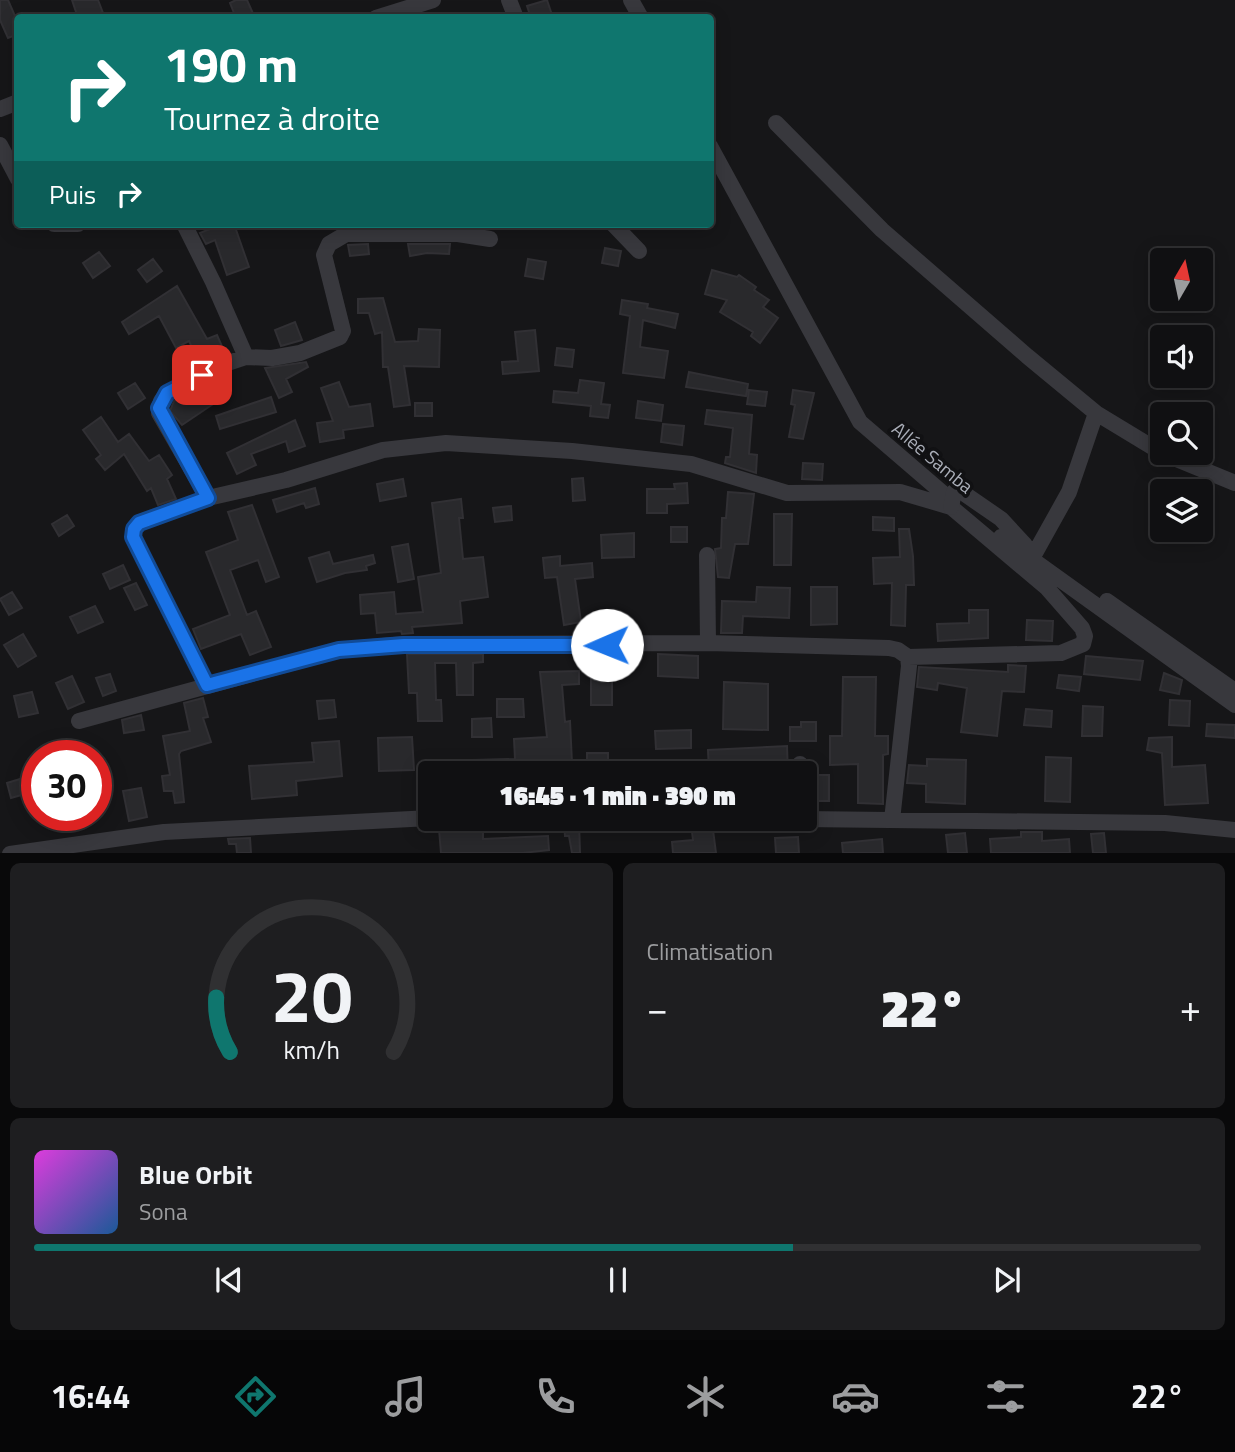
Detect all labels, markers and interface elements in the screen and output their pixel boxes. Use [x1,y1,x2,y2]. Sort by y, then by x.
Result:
text: 190 m [164,26,298,101]
icon: right [49,42,140,133]
text: Tournez à droite [164,94,380,142]
text: Puis [49,175,96,214]
icon: right [110,175,148,213]
north arrow [1150,248,1213,312]
map controls [1150,248,1213,542]
button: sound [1150,325,1213,388]
pin [172,345,232,405]
icon: arrive [183,356,221,394]
button: search [1150,402,1213,465]
street label: Allée Samba [886,414,980,500]
button: layers [1150,479,1213,542]
position arrow [570,608,644,682]
speed limit sign: 30 [21,740,112,831]
text: 16:45 · 1 min · 390 m [499,776,736,815]
text: Climatisation [647,934,773,969]
text: 20 [270,940,352,1050]
text: 22° [881,968,967,1047]
text: − [647,979,668,1037]
text: + [1180,979,1201,1037]
text: km/h [283,1030,340,1068]
text: Blue Orbit [139,1155,252,1194]
text: Sona [139,1194,187,1229]
icon: previous [210,1261,248,1299]
icon: pause [599,1261,637,1299]
icon: next [988,1261,1026,1299]
text: 16:44 [50,1372,130,1420]
icon: directions [231,1372,280,1421]
icon: music [381,1372,430,1421]
icon: phone [531,1372,580,1421]
icon: climate [681,1372,730,1421]
icon: car [831,1372,880,1421]
icon: filters [981,1372,1030,1421]
text: 22° [1131,1372,1184,1420]

